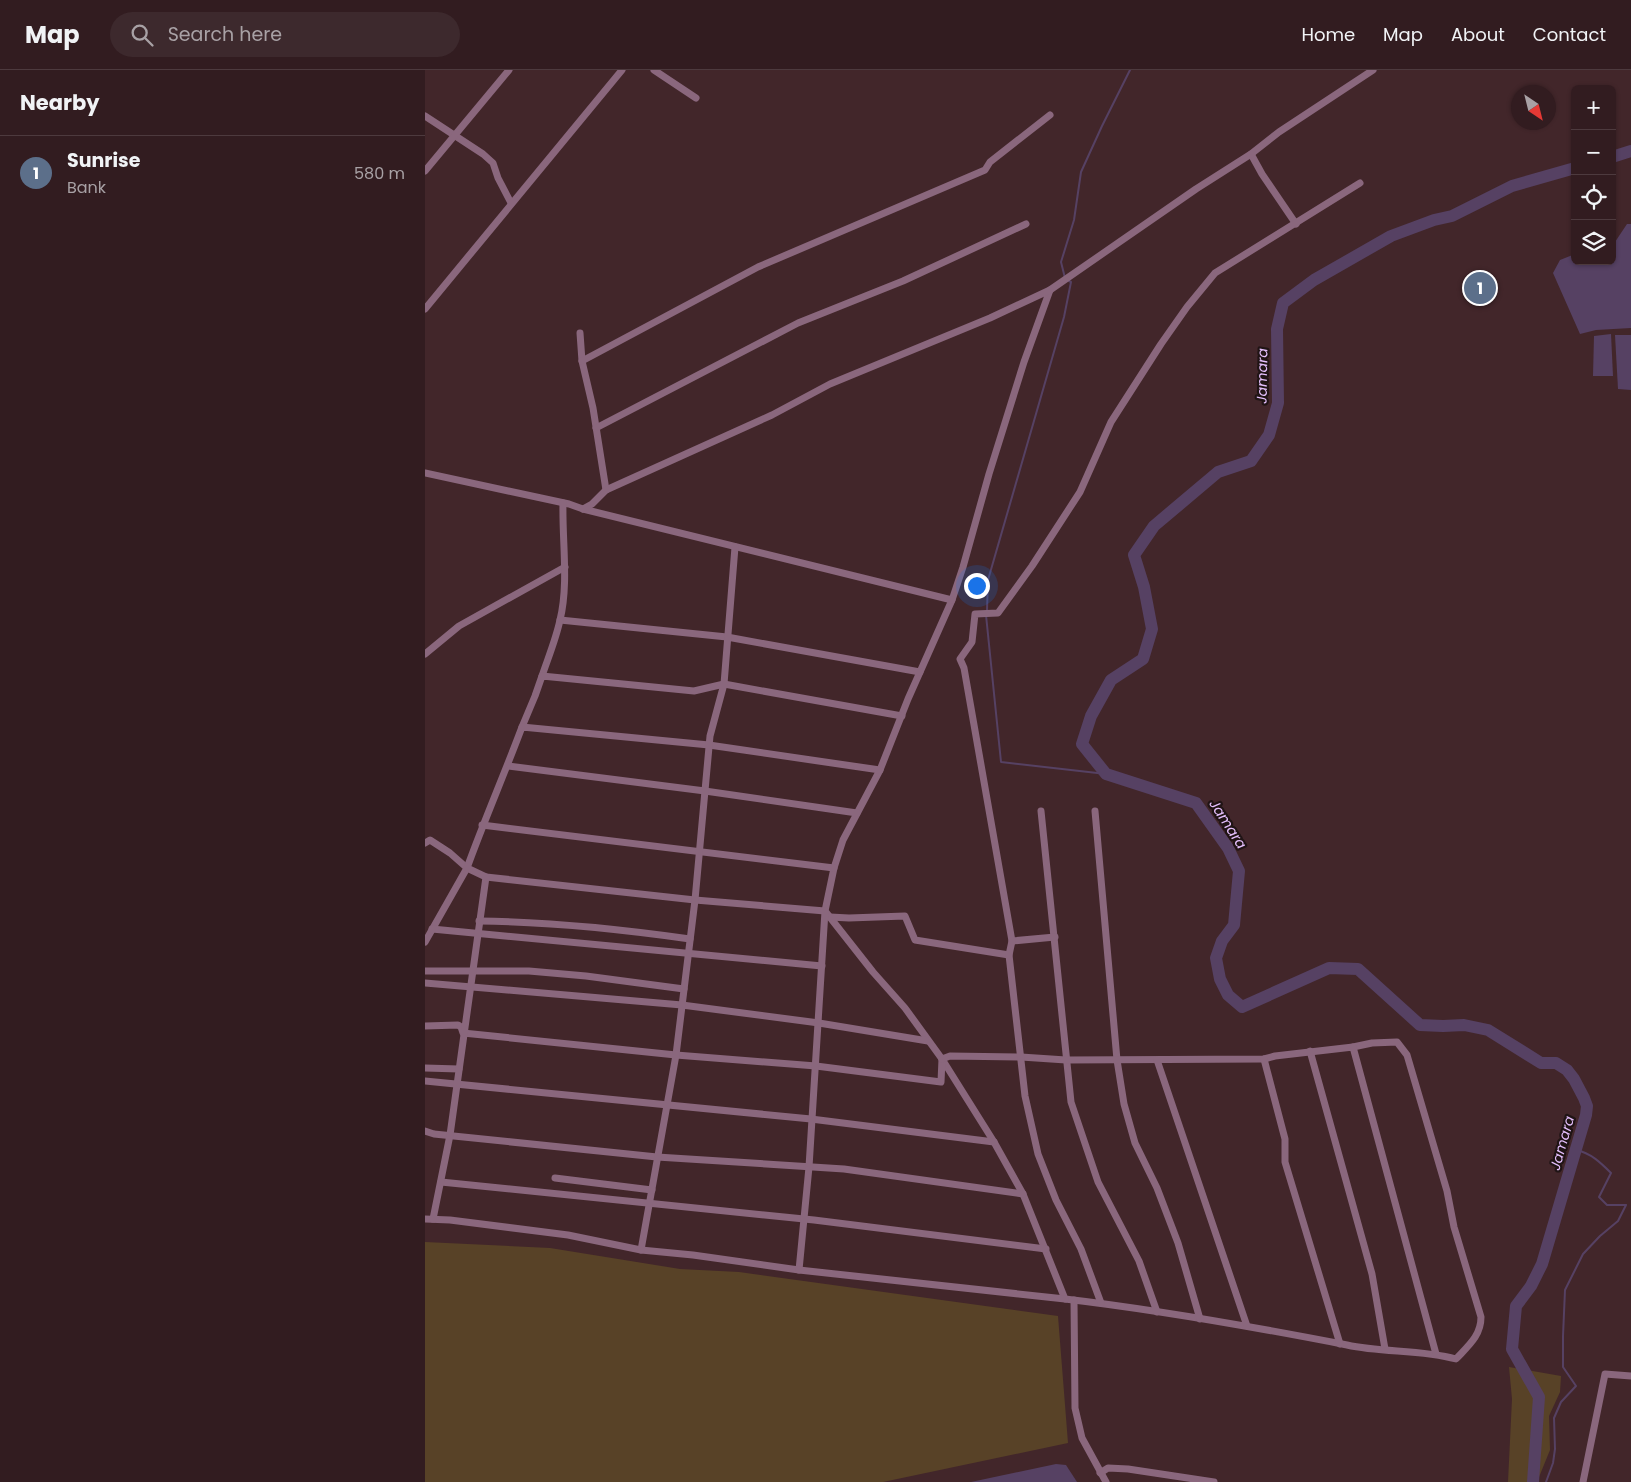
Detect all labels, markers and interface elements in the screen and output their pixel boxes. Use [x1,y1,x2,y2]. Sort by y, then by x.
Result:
search box [110,12,460,57]
text: Map [25,18,80,51]
icon: search [128,21,156,49]
text: Search here [168,21,282,48]
text: Home [1301,22,1355,47]
text: Map [1383,22,1423,47]
text: About [1451,22,1505,47]
text: Contact [1533,22,1606,47]
north arrow [1511,85,1556,130]
map controls [1571,85,1616,265]
button: + [1571,85,1616,130]
text: Nearby [20,88,100,117]
button: − [1571,130,1616,175]
text: Sunrise [67,147,140,174]
text: 1 [33,162,39,185]
text: 580 m [354,162,405,185]
button: locate [1571,175,1616,220]
text: Bank [67,176,106,199]
button: layers [1571,220,1616,265]
pin: 1 [1464,269,1496,307]
water label: Jamara [1252,348,1272,404]
your location [964,573,990,599]
water label: Jamara [1205,795,1252,853]
water label: Jamara [1545,1113,1579,1172]

